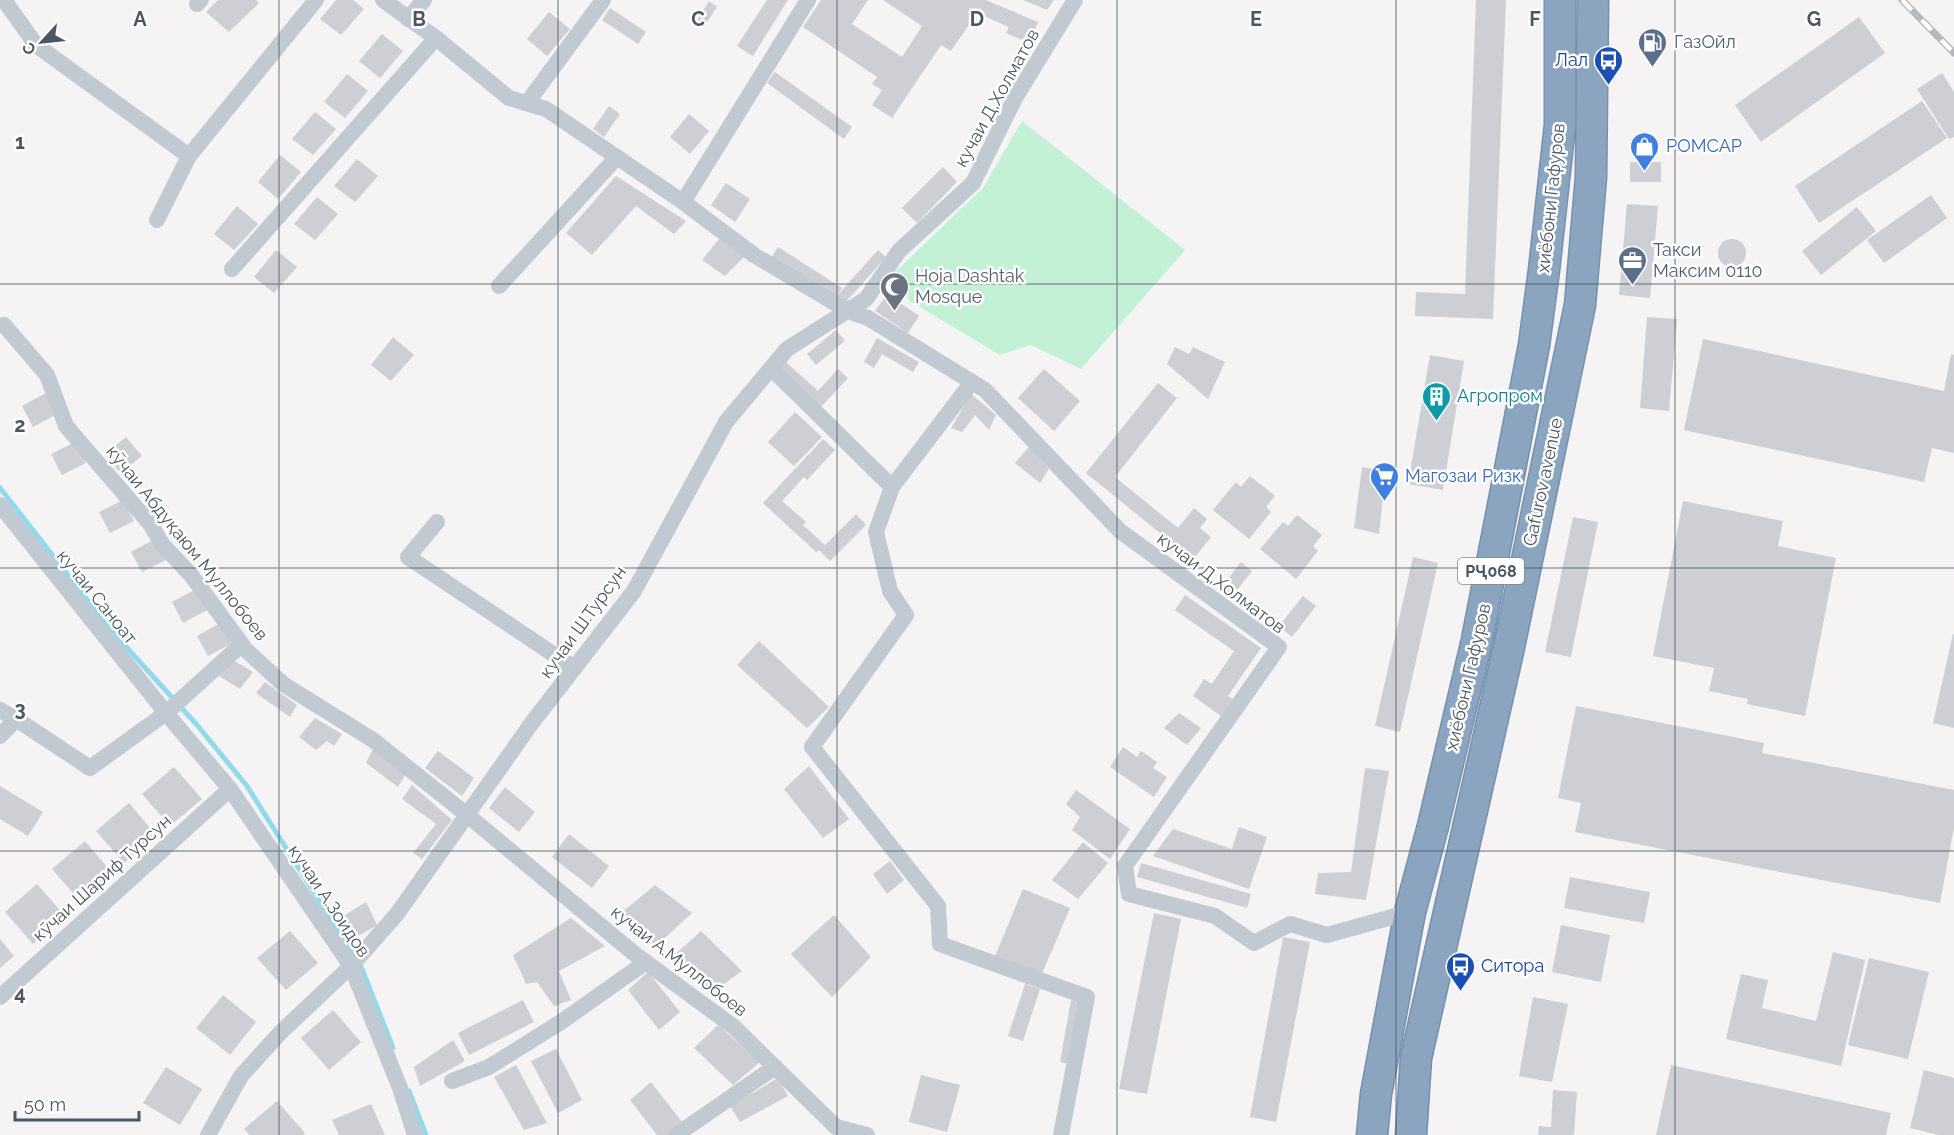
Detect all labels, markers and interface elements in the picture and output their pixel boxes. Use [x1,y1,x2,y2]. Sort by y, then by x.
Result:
text: A [133,7,147,31]
text: B [412,7,426,31]
text: C [691,7,705,31]
text: D [970,7,984,31]
text: E [1250,7,1262,31]
text: F [1529,7,1541,31]
text: G [1807,7,1821,31]
north arrow [12,12,72,72]
street label: кучаи Д,Холматов [950,25,1043,170]
fuel station icon: ГазОйл [1637,26,1669,68]
place label: ГазОйл [1674,31,1736,52]
text: С [18,39,40,58]
bus stop icon: Лал [1593,44,1625,86]
place label: Лал [1555,49,1588,70]
street label: хиёбони Гафуров [1532,122,1569,274]
text: 1 [15,130,25,154]
shop icon: РОМСАР [1629,130,1661,172]
place label: РОМСАР [1666,135,1742,156]
place label: Такси Максим 0110 [1653,239,1763,281]
office icon: Такси Максим 0110 [1616,244,1648,286]
place label: Hoja Dashtak Mosque [915,265,1025,307]
mosque icon: Hoja Dashtak Mosque [878,270,910,312]
building icon: Агропром [1420,380,1452,422]
place label: Агропром [1457,385,1543,406]
text: 2 [14,413,26,437]
street label: Gafurov avenue [1519,415,1566,548]
street label: кӯчаи Абдуқаюм Муллобоев [102,441,273,644]
supermarket icon: Магозаи Ризк [1368,460,1400,502]
place label: Магозаи Ризк [1405,465,1521,486]
street label: кучаи Д,Холматов [1153,528,1289,637]
street label: кучаи Саноат [53,545,142,648]
road number: РҶ068 [1458,558,1524,584]
street label: кучаи Ш.Турсун [535,562,630,682]
street label: хиёбони Гафуров [1440,601,1495,752]
text: 3 [14,697,26,721]
street label: кӯчаи Шариф Турсун [28,810,175,945]
street label: кучаи А.Зоидов [284,841,375,961]
street label: кучаи А.Муллобоев [607,901,752,1020]
bus stop icon: Ситора [1444,950,1476,992]
place label: Ситора [1481,955,1544,976]
text: 4 [14,981,26,1005]
scale bar [15,1084,140,1122]
text: 50 m [24,1094,66,1115]

